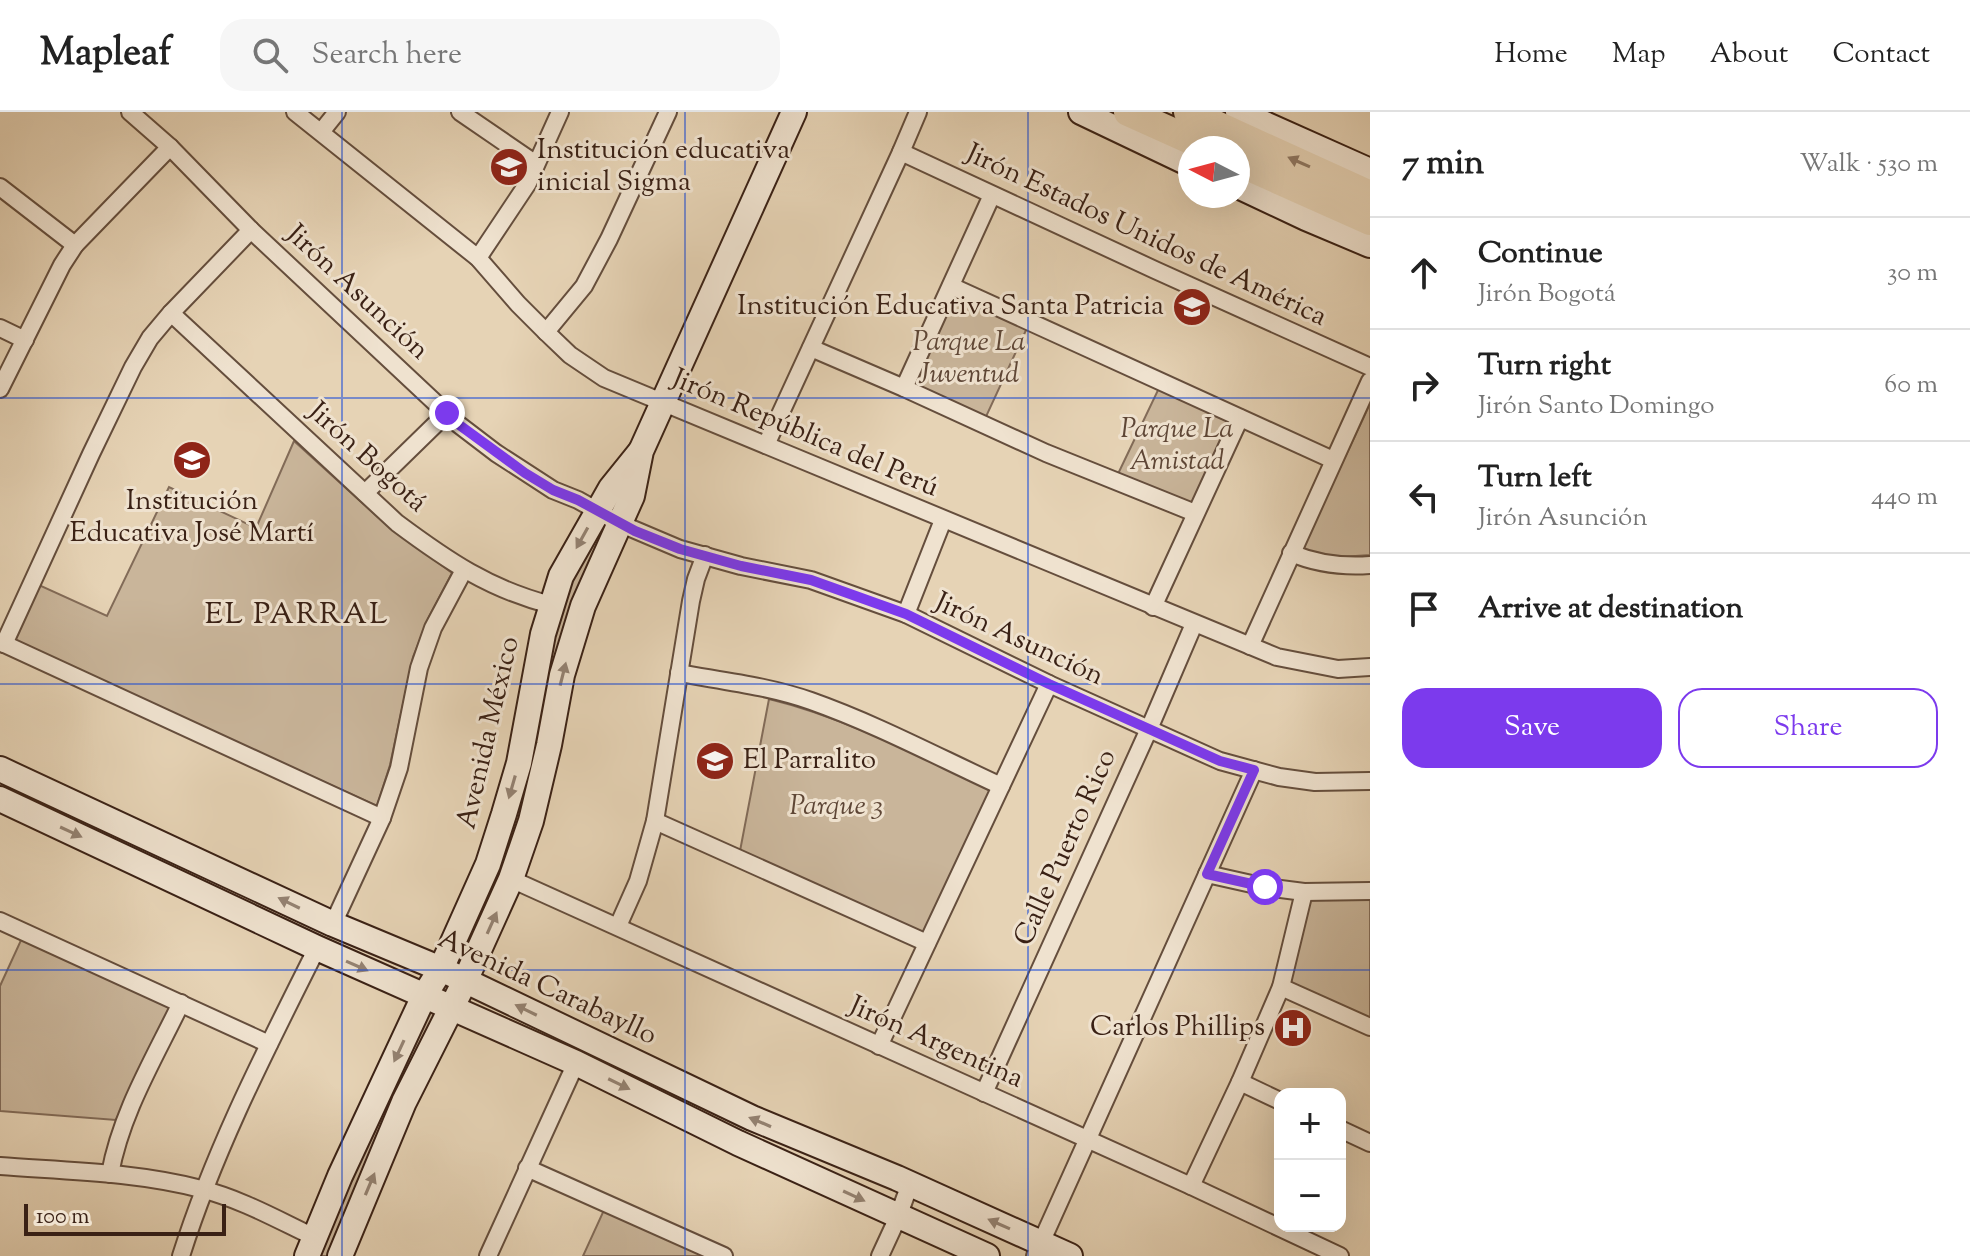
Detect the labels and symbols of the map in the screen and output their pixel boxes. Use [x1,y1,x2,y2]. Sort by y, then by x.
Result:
place label: Institución educativa inicial Sigma [537,131,790,203]
street label: Jirón Estados Unidos de América [957,134,1333,337]
north arrow [1178,136,1250,208]
school or university icon: Institución educativa inicial Sigma [488,146,530,188]
one-way arrow [1287,156,1311,169]
street label: Jirón Asunción [275,215,437,370]
school or university icon: Institución Educativa Santa Patricia [1171,286,1213,328]
place label: Institución Educativa Santa Patricia [737,287,1164,327]
park label: Parque La Juventud [912,323,1026,395]
street label: Jirón República del Perú [663,359,945,508]
street label: Jirón Bogotá [297,392,436,523]
route end [429,395,465,431]
park label: Parque La Amistad [1120,410,1234,482]
school or university icon: Institución Educativa José Martí [171,439,213,481]
place label: Institución Educativa José Martí [70,482,314,554]
one-way arrow [575,527,589,549]
street label: Jirón Asunción [926,582,1110,697]
district label: EL PARRAL [205,594,389,637]
street label: Avenida México [447,633,531,833]
one-way arrow [557,662,570,687]
school or university icon: El Parralito [694,740,736,782]
place label: El Parralito [743,741,876,781]
street label: Calle Puerto Rico [1005,743,1127,953]
one-way arrow [505,775,518,799]
park label: Parque 3 [789,787,883,827]
one-way arrow [59,825,83,839]
route start [1247,869,1283,905]
one-way arrow [277,896,300,910]
one-way arrow [485,912,498,935]
street label: Avenida Carabayllo [431,920,663,1056]
one-way arrow [345,959,369,972]
street label: Jirón Argentina [841,986,1030,1099]
one-way arrow [514,1003,537,1017]
hospital icon: Carlos Phillips [1272,1007,1314,1049]
place label: Carlos Phillips [1090,1008,1265,1048]
one-way arrow [392,1039,406,1062]
one-way arrow [608,1078,631,1091]
one-way arrow [748,1115,772,1128]
one-way arrow [363,1172,376,1196]
one-way arrow [842,1190,866,1203]
scale bar [24,1200,226,1236]
one-way arrow [988,1217,1011,1230]

